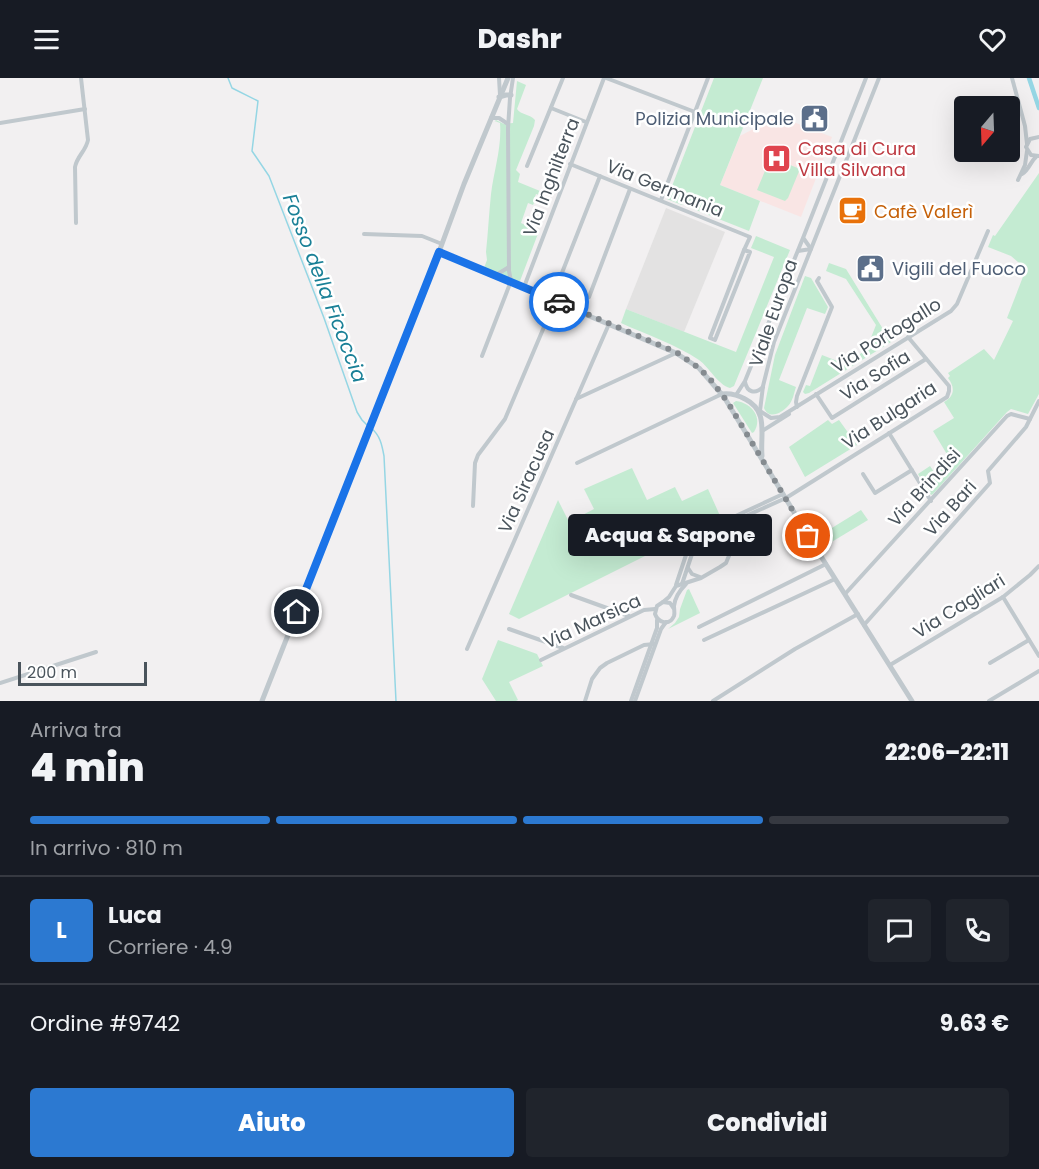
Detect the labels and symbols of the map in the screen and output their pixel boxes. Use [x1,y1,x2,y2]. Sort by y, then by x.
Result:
north arrow [954,96,1020,162]
public building icon: Polizia Municipale [799,102,831,134]
place label: Polizia Municipale [635,106,794,131]
street label: Via Inghilterra [517,114,585,240]
place label: Casa di Cura Villa Silvana [798,136,916,182]
hospital icon: Casa di Cura Villa Silvana [761,142,793,174]
street label: Via Germania [603,153,727,223]
water label: Fosso della Ficoccia [276,189,374,387]
cafe icon: Cafè Valerì [837,195,869,227]
place label: Cafè Valerì [874,199,973,224]
public building icon: Vigili del Fuoco [855,252,887,284]
street label: Viale Europa [743,256,803,370]
place label: Vigili del Fuoco [892,256,1026,281]
courier [529,272,589,332]
street label: Via Portogallo [826,291,946,379]
street label: Via Sofia [835,344,915,406]
street label: Via Bulgaria [837,375,941,455]
street label: Via Siracusa [492,425,560,537]
street label: Via Brindisi [882,442,966,532]
street label: Via Bari [918,474,982,542]
pin [782,510,833,561]
callout: Acqua & Sapone [568,515,772,557]
street label: Via Cagliari [908,568,1010,644]
pin [271,586,322,637]
street label: Via Marsica [539,588,645,654]
scale bar [18,659,147,686]

